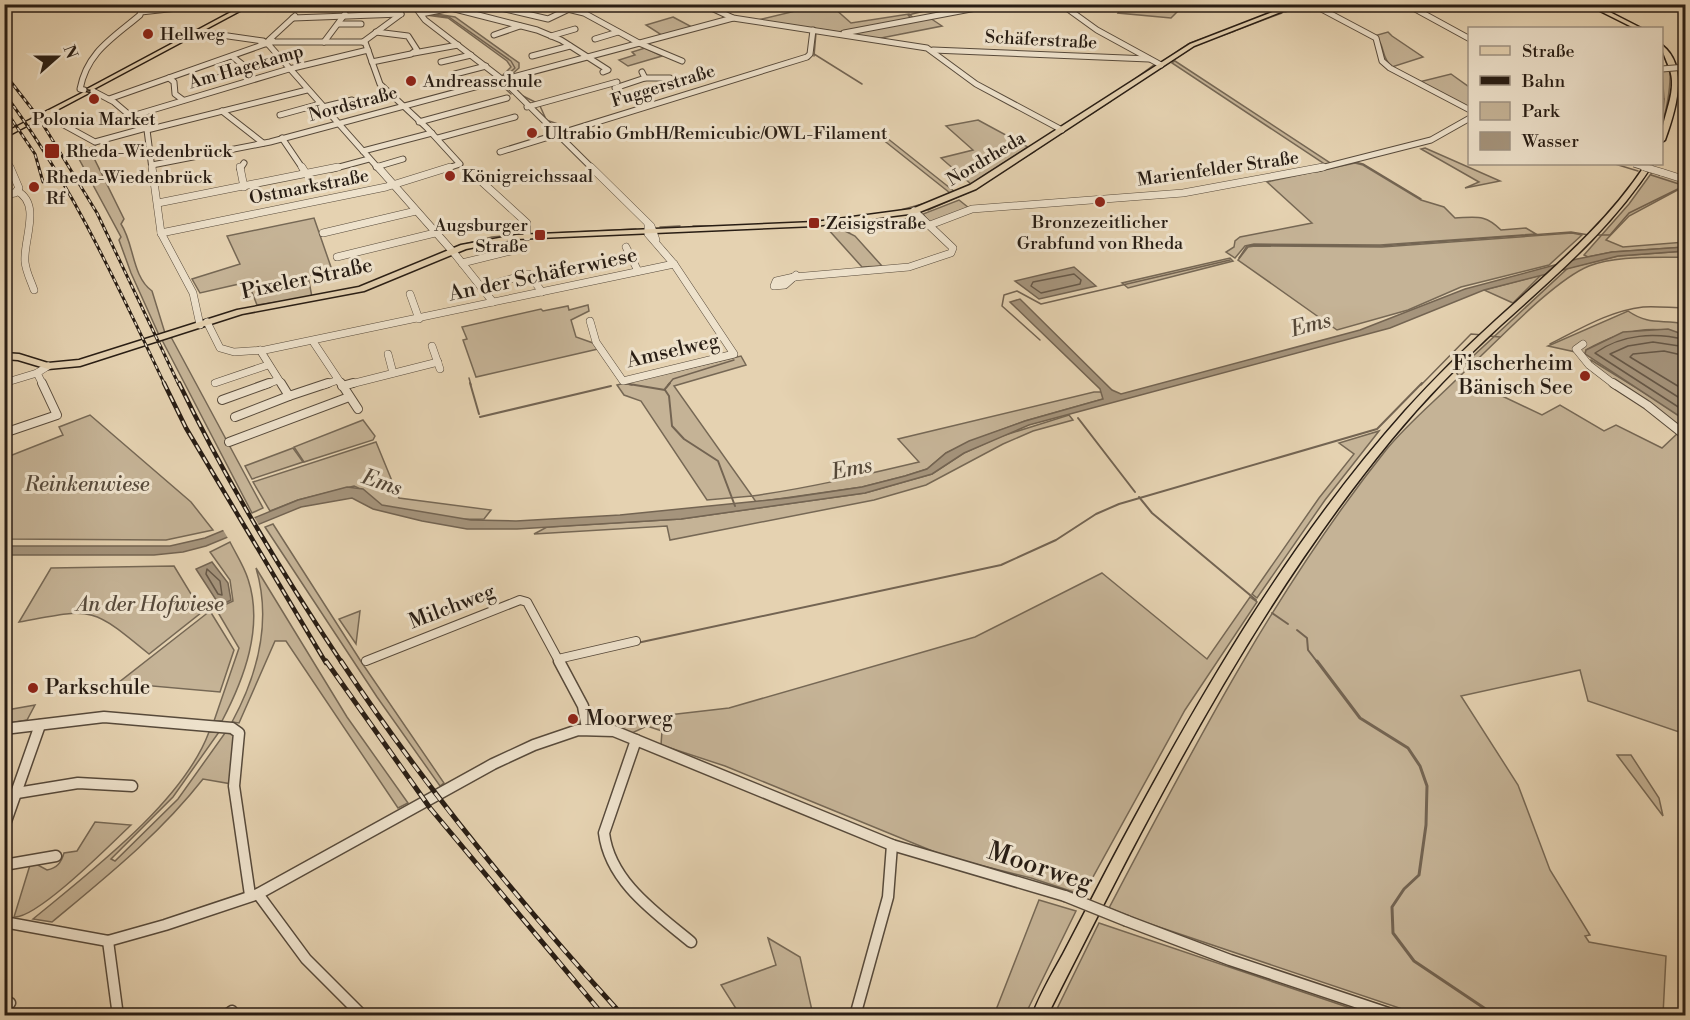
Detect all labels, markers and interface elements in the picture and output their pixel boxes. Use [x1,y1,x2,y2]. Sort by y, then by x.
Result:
place label: Hellweg [160,23,226,46]
street label: Schäferstraße [984,26,1098,54]
north arrow [27,27,87,87]
marker: Hellweg [141,27,155,41]
legend [1468,27,1663,165]
street label: Am Hagekamp [185,40,306,95]
text: Straße [1522,40,1575,63]
text: N [58,42,82,62]
street label: Fuggerstraße [608,59,718,113]
place label: Andreasschule [422,70,542,93]
text: Bahn [1521,70,1565,93]
marker: Andreasschule [404,74,418,88]
street label: Nordstraße [306,81,400,127]
marker: Polonia Market [87,92,101,106]
text: Park [1522,100,1561,123]
place label: Polonia Market [32,108,156,131]
place label: Ultrabio GmbH/Remicubic/OWL-Filament [544,122,888,145]
marker: Ultrabio GmbH/Remicubic/OWL-Filament [525,126,539,140]
street label: Nordrheda [942,126,1030,191]
text: Wasser [1521,130,1579,153]
place label: Rheda-Wiedenbrück [66,140,233,163]
marker: Rheda-Wiedenbrück [43,142,61,160]
street label: Marienfelder Straße [1136,146,1300,192]
street label: Ostmarkstraße [247,164,371,210]
place label: Königreichssaal [462,165,594,188]
place label: Rheda-Wiedenbrück Rf [46,166,213,210]
marker: Königreichssaal [443,169,457,183]
marker: Rheda-Wiedenbrück Rf [27,180,41,194]
marker: Bronzezeitlicher Grabfund von Rheda [1093,195,1107,209]
place label: Bronzezeitlicher Grabfund von Rheda [1017,211,1184,255]
place label: Zeisigstraße [826,212,926,235]
place label: Augsburger Straße [433,214,528,258]
marker: Zeisigstraße [807,216,821,230]
marker: Augsburger Straße [533,228,547,242]
street label: An der Schäferwiese [445,242,640,308]
street label: Pixeler Straße [239,252,375,306]
water label: Ems [1287,307,1334,344]
street label: Amselweg [623,328,722,375]
place label: Fischerheim Bänisch See [1453,351,1573,401]
marker: Fischerheim Bänisch See [1578,369,1592,383]
water label: Ems [828,452,875,486]
water label: Ems [357,463,406,502]
park label: Reinkenwiese [23,472,150,498]
street label: Milchweg [405,579,499,635]
park label: An der Hofwiese [74,592,224,618]
place label: Parkschule [45,675,150,701]
marker: Parkschule [26,681,40,695]
place label: Moorweg [585,706,673,732]
marker: Moorweg [566,712,580,726]
street label: Moorweg [983,835,1097,899]

